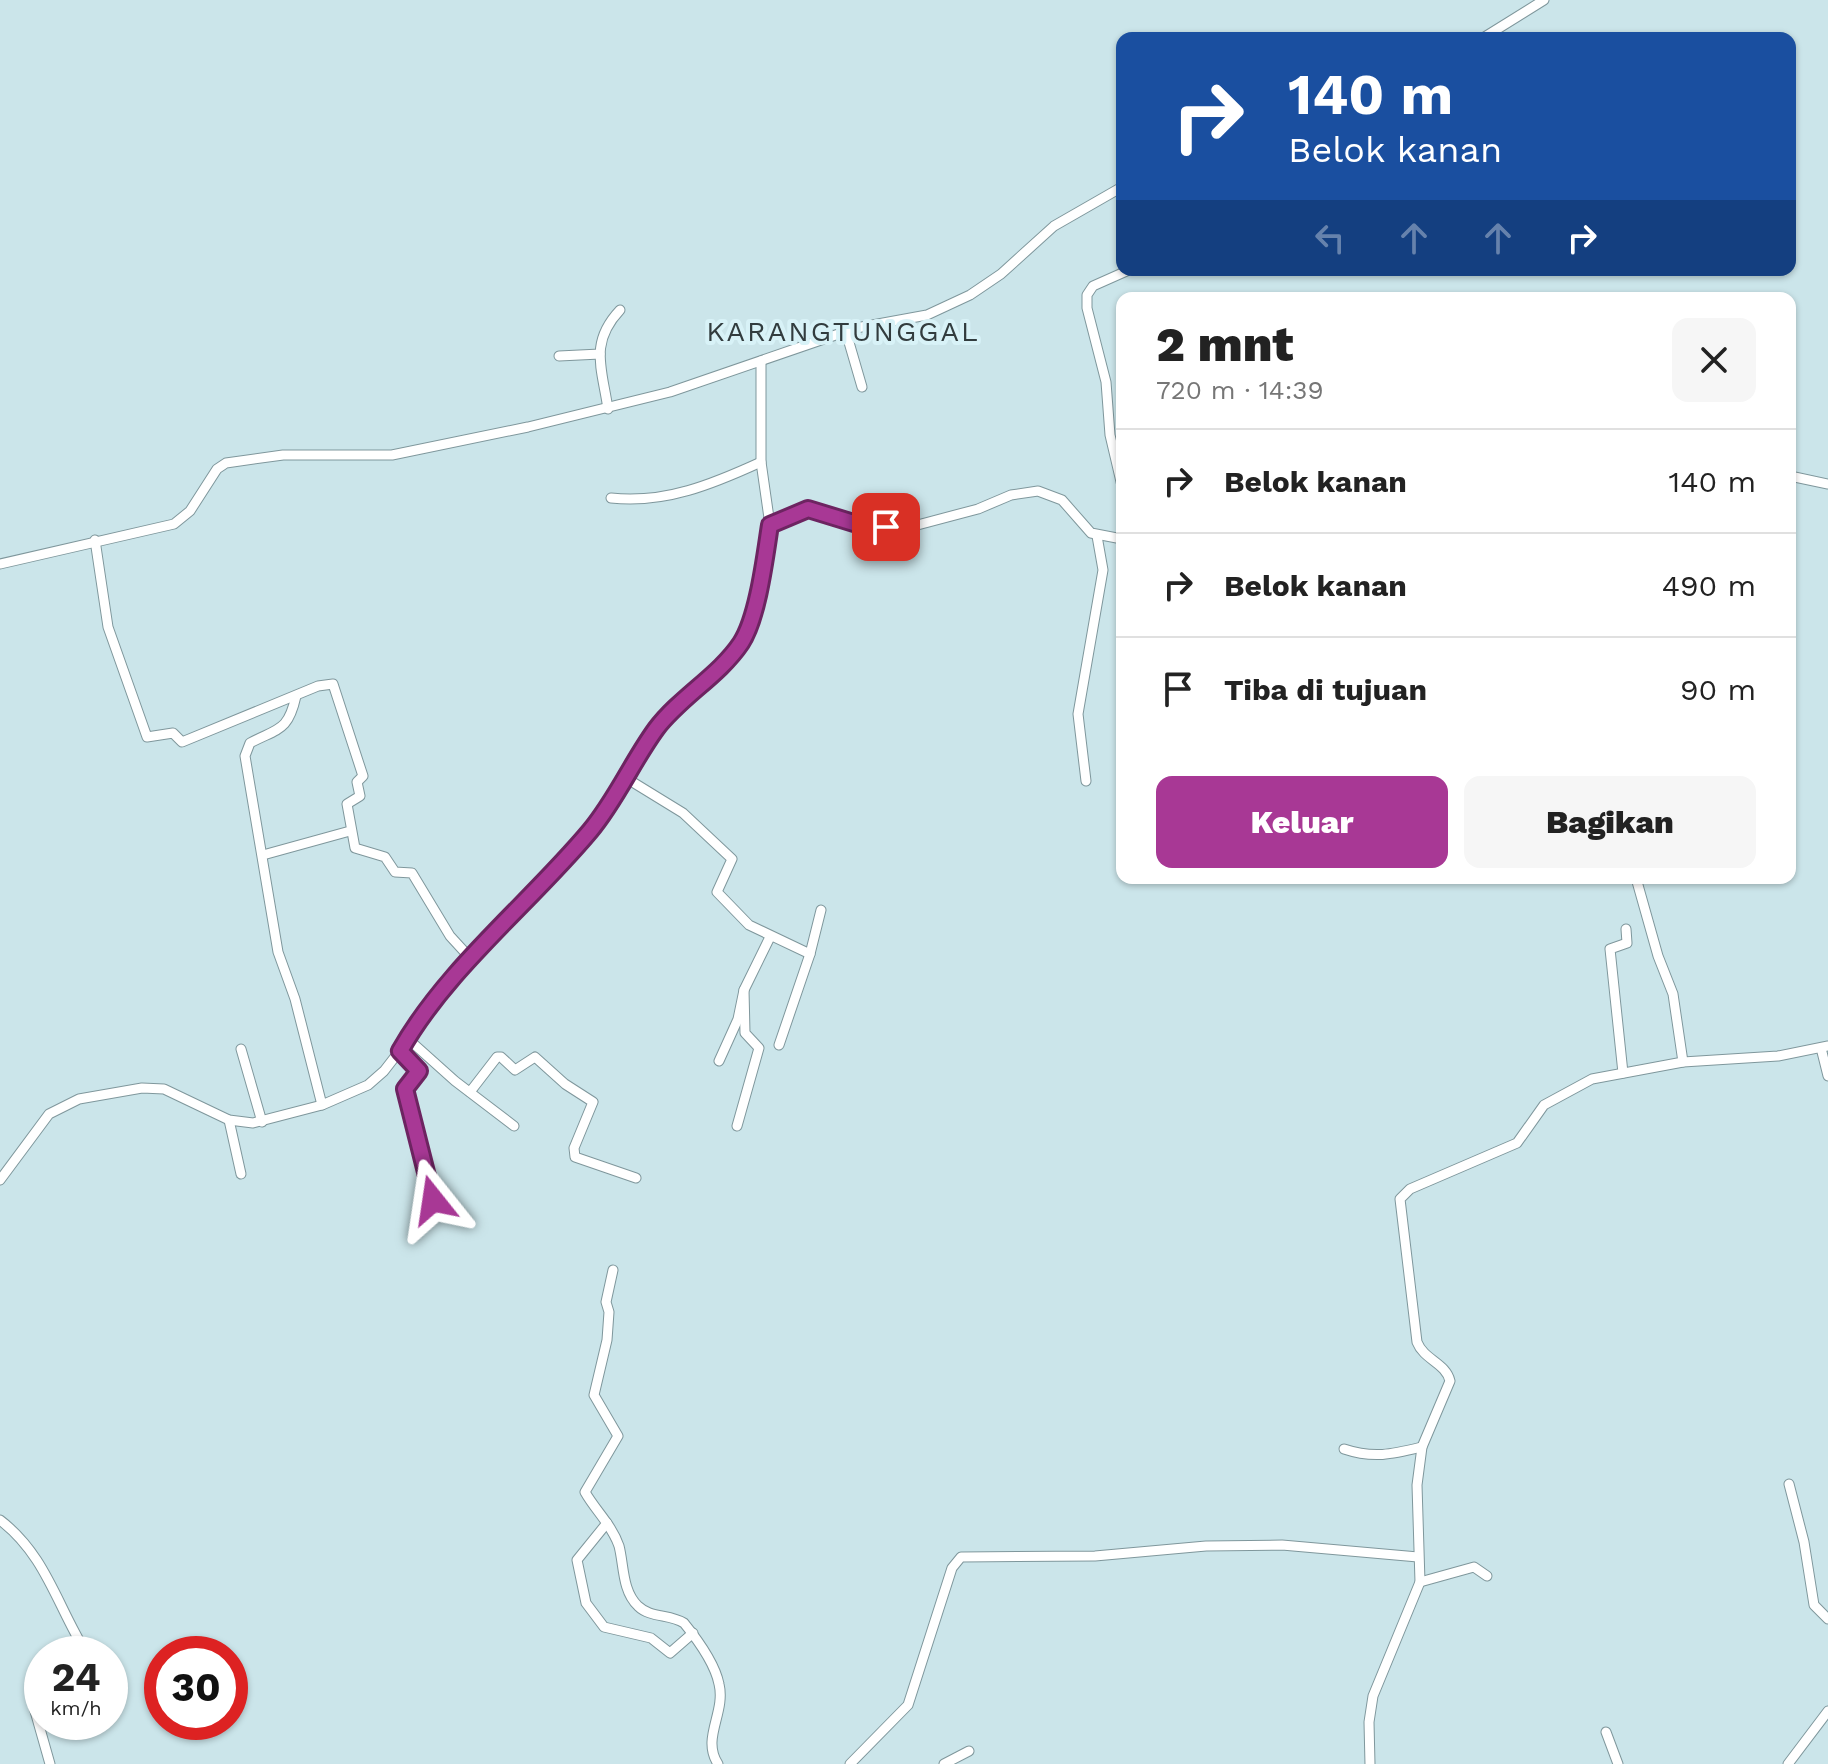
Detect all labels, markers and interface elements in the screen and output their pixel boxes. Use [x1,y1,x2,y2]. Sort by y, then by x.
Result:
text: 140 m [1288,62,1453,128]
icon: right [1156,64,1260,168]
text: Belok kanan [1288,129,1502,171]
icon: left [1308,216,1352,260]
icon: ahead [1392,216,1436,260]
icon: ahead [1476,216,1520,260]
icon: right [1560,216,1604,260]
district label: KARANGTUNGGAL [706,315,980,348]
text: 2 mnt [1156,316,1294,373]
button: close [1672,318,1756,402]
text: 720 m · 14:39 [1156,375,1324,405]
icon: right [1156,459,1200,503]
text: Belok kanan [1224,464,1407,499]
text: 140 m [1668,464,1756,499]
pin [852,493,920,561]
icon: arrive [864,505,908,549]
icon: right [1156,563,1200,607]
text: Belok kanan [1224,568,1407,603]
text: 490 m [1662,568,1756,603]
icon: arrive [1156,667,1200,711]
text: Tiba di tujuan [1224,672,1427,707]
text: 90 m [1680,672,1756,707]
button: Keluar [1156,776,1448,868]
button: Bagikan [1464,776,1756,868]
position arrow [391,1158,475,1242]
speed limit sign: 30 [144,1636,248,1740]
text: 24 [51,1654,101,1701]
text: km/h [50,1696,102,1720]

